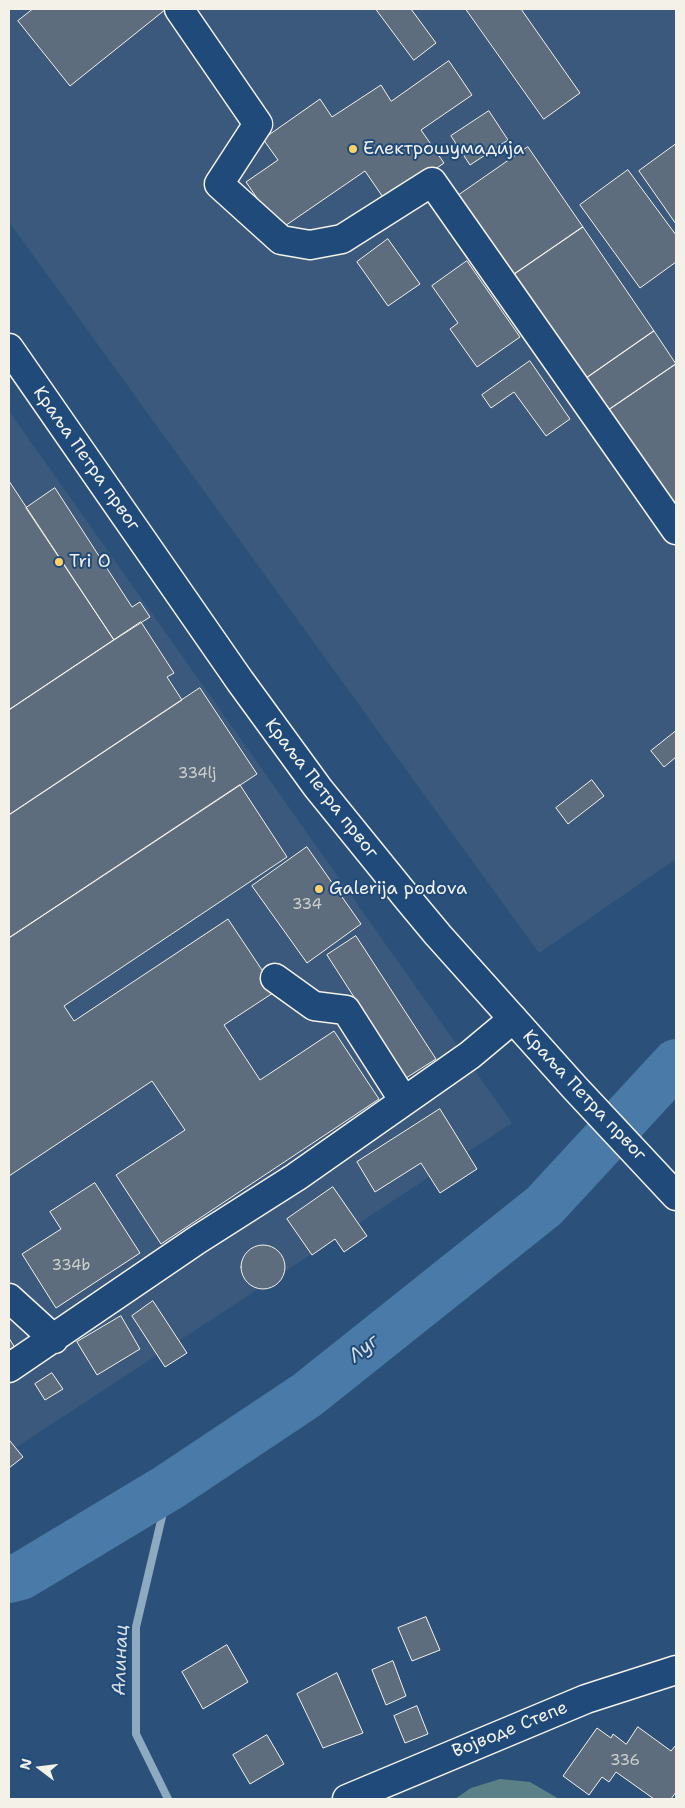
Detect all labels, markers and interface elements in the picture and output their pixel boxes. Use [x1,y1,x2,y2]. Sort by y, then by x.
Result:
place label: Електрошумадија [363,138,524,160]
marker: Електрошумадија [347,143,359,155]
street label: Краља Петра првог [28,383,144,535]
place label: Tri O [69,551,111,573]
marker: Tri O [53,556,65,568]
street label: Краља Петра првог [260,715,382,863]
house number: 334lj [178,765,216,783]
place label: Galerija podova [329,878,467,900]
marker: Galerija podova [313,883,325,895]
house number: 334 [292,896,322,914]
street label: Краља Петра првог [518,1026,650,1166]
house number: 334b [52,1257,90,1275]
water label: Луг [344,1330,384,1368]
water label: Алинац [108,1624,134,1696]
street label: Војводе Степе [449,1697,571,1763]
north arrow [15,1743,65,1793]
house number: 336 [610,1752,640,1770]
text: N [15,1756,36,1772]

